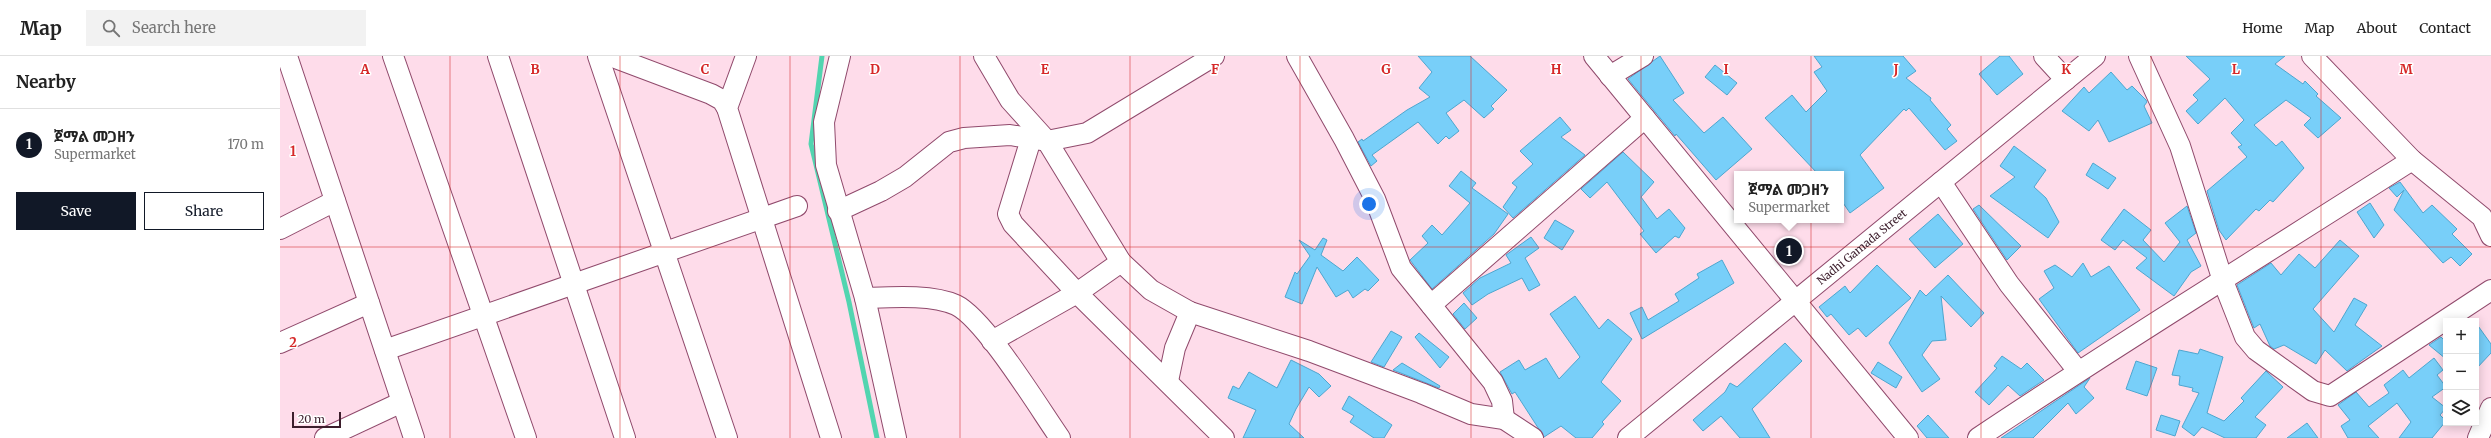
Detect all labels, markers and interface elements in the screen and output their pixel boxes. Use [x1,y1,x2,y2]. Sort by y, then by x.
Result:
search box [86,10,366,46]
text: Map [20,16,62,40]
icon: search [100,17,122,39]
text: Search here [132,18,216,37]
text: Home [2242,19,2283,37]
text: Map [2305,19,2334,37]
text: About [2356,19,2397,37]
text: Contact [2419,19,2471,37]
text: A [359,61,370,78]
text: B [530,61,540,78]
text: C [701,61,710,78]
text: D [870,61,880,78]
text: E [1041,61,1050,78]
text: F [1211,61,1219,78]
text: G [1381,61,1391,78]
text: H [1551,61,1562,78]
text: I [1723,61,1729,78]
text: J [1892,61,1899,78]
text: K [2061,61,2071,78]
text: L [2232,61,2241,78]
text: M [2399,61,2413,78]
text: Nearby [16,71,76,93]
text: ጀማል መጋዘን [54,127,135,146]
text: 1 [26,136,32,153]
text: 170 m [227,136,264,153]
text: 1 [290,143,296,160]
text: Supermarket [54,146,136,163]
popup [1734,171,1844,223]
text: ጀማል መጋዘን [1748,180,1829,199]
button: Save [16,192,136,230]
button: Share [144,192,264,230]
your location [1359,194,1379,214]
text: Supermarket [1748,199,1830,216]
street label: Nadhi Gamada Street [1814,205,1910,288]
pin: 1 [1776,236,1802,266]
map controls [2443,318,2479,426]
button: + [2443,318,2479,354]
text: 2 [289,334,297,351]
button: − [2443,354,2479,390]
button: layers [2443,390,2479,426]
scale bar [292,410,341,429]
text: 20 m [298,412,325,426]

